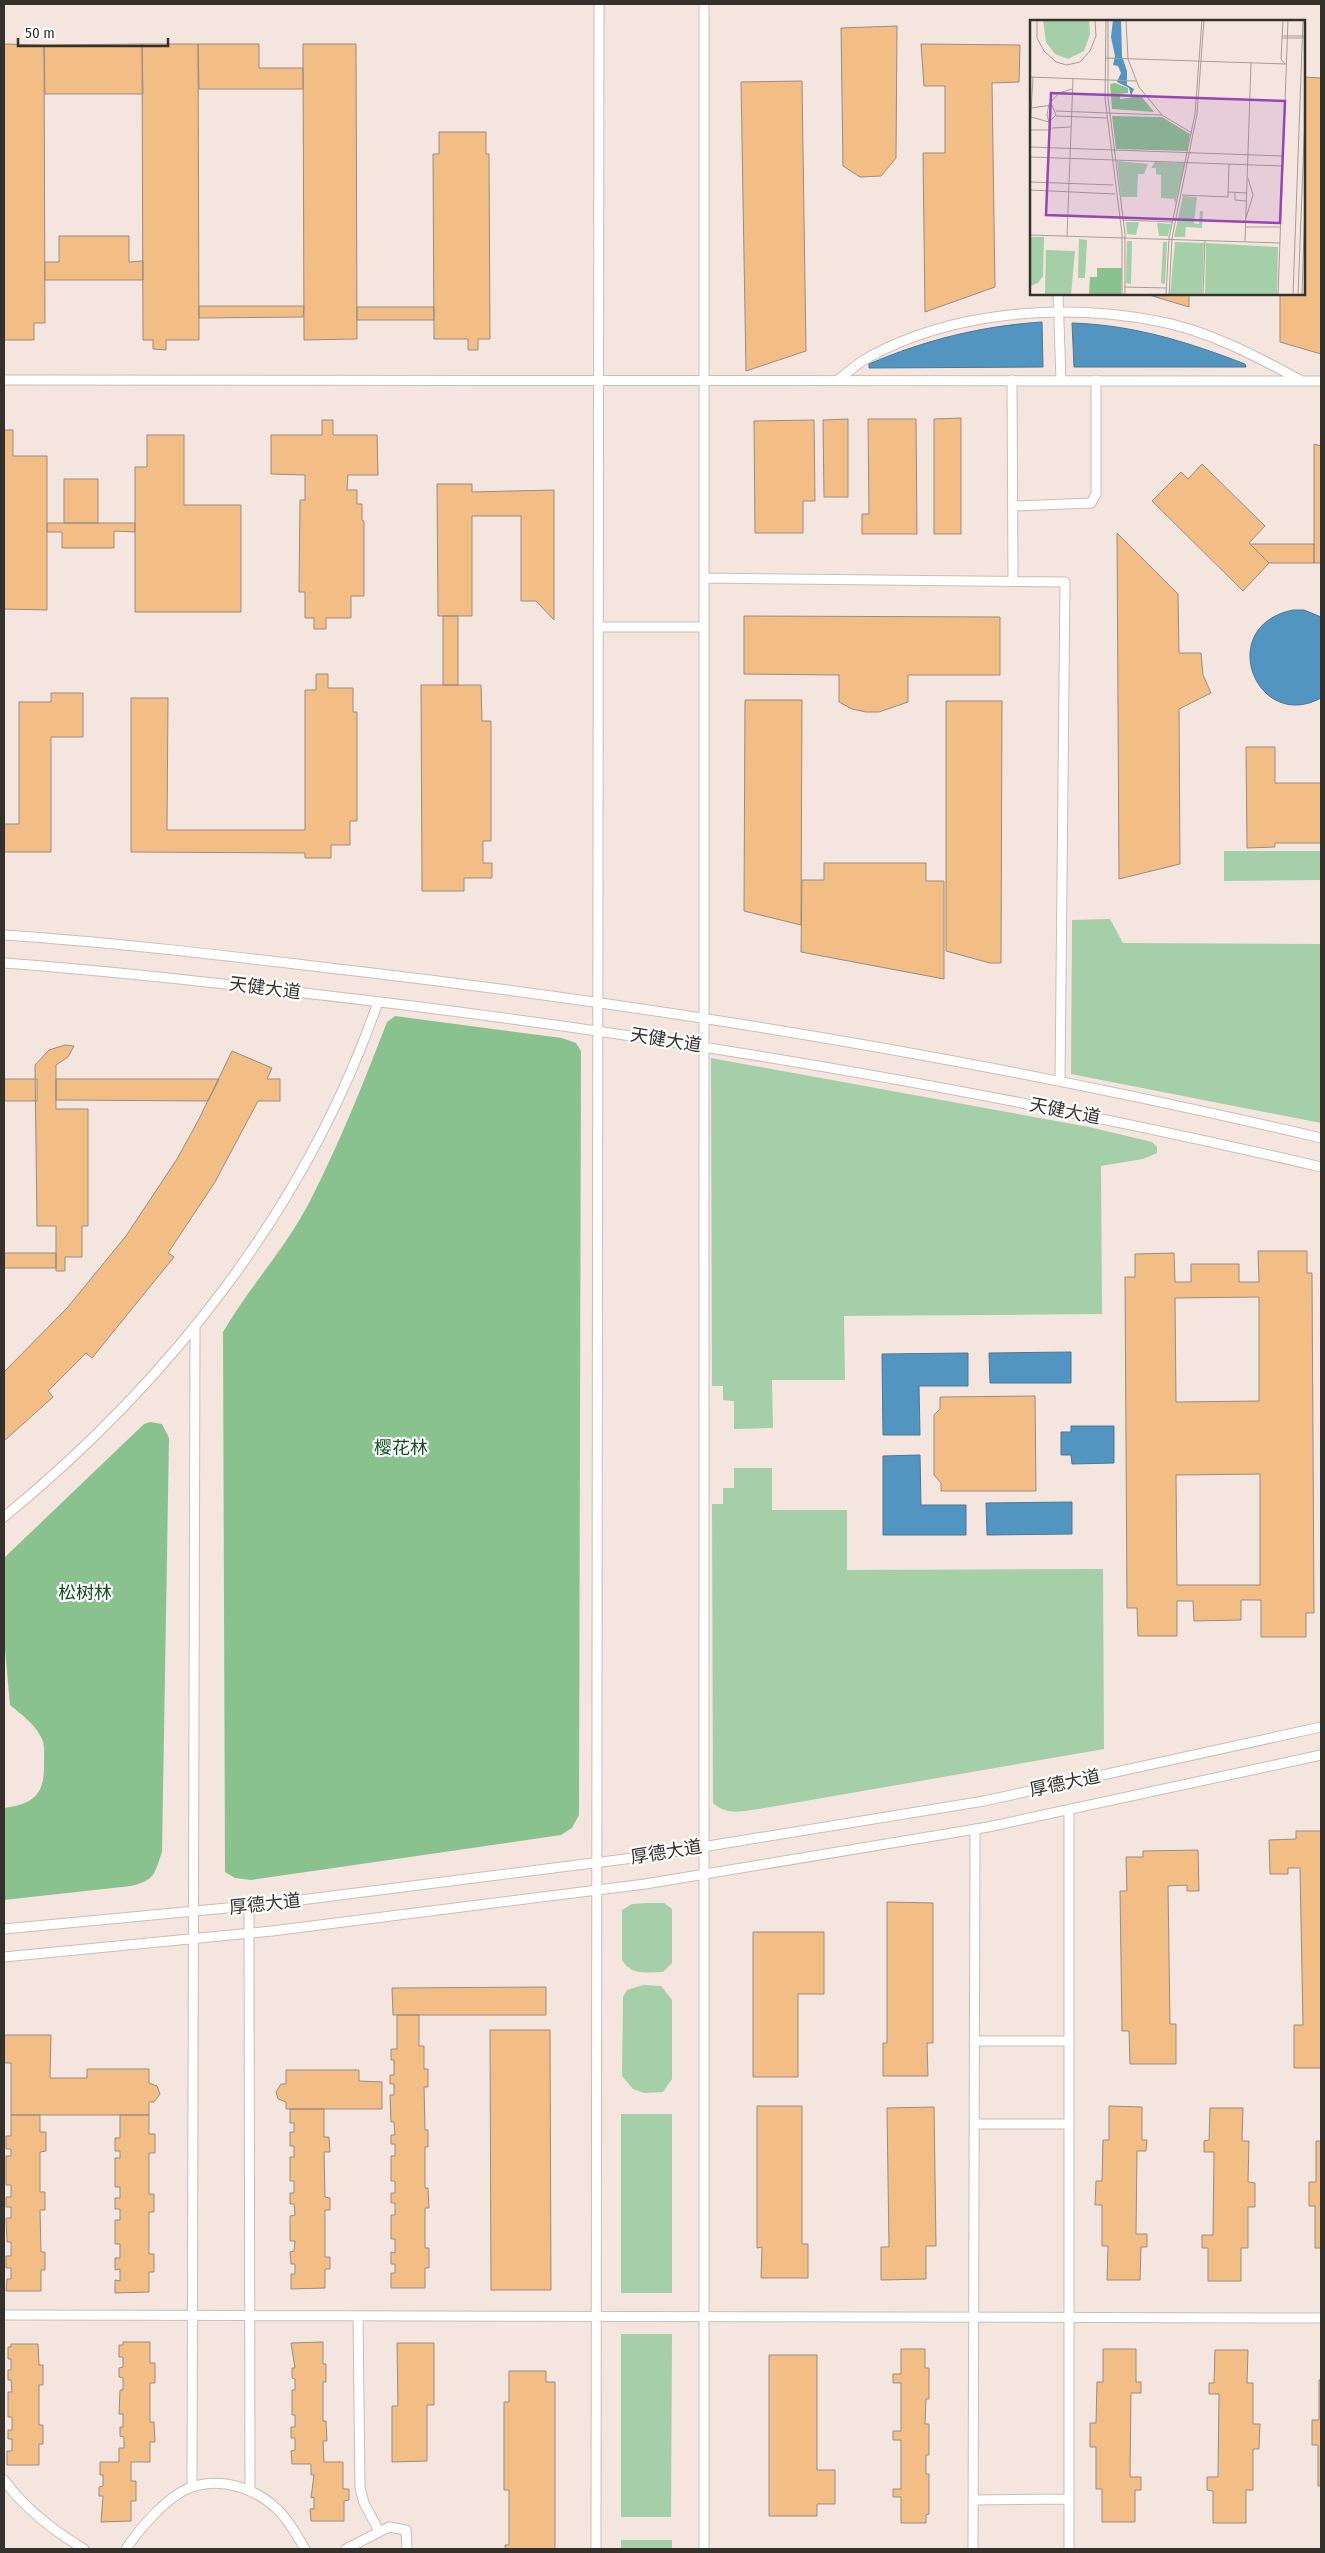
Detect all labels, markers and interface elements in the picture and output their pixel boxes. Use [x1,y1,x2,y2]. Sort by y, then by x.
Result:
scale bar [18,15,168,47]
inset map [1030,20,1305,295]
text: 50 m [25,24,55,42]
street label: 天健大道 [228,973,302,1003]
street label: 天健大道 [629,1024,703,1056]
street label: 天健大道 [1028,1093,1102,1129]
park label: 樱花林 [374,1437,428,1459]
park label: 松树林 [58,1582,112,1604]
street label: 厚德大道 [1027,1765,1103,1801]
street label: 厚德大道 [629,1836,703,1868]
street label: 厚德大道 [228,1889,302,1919]

